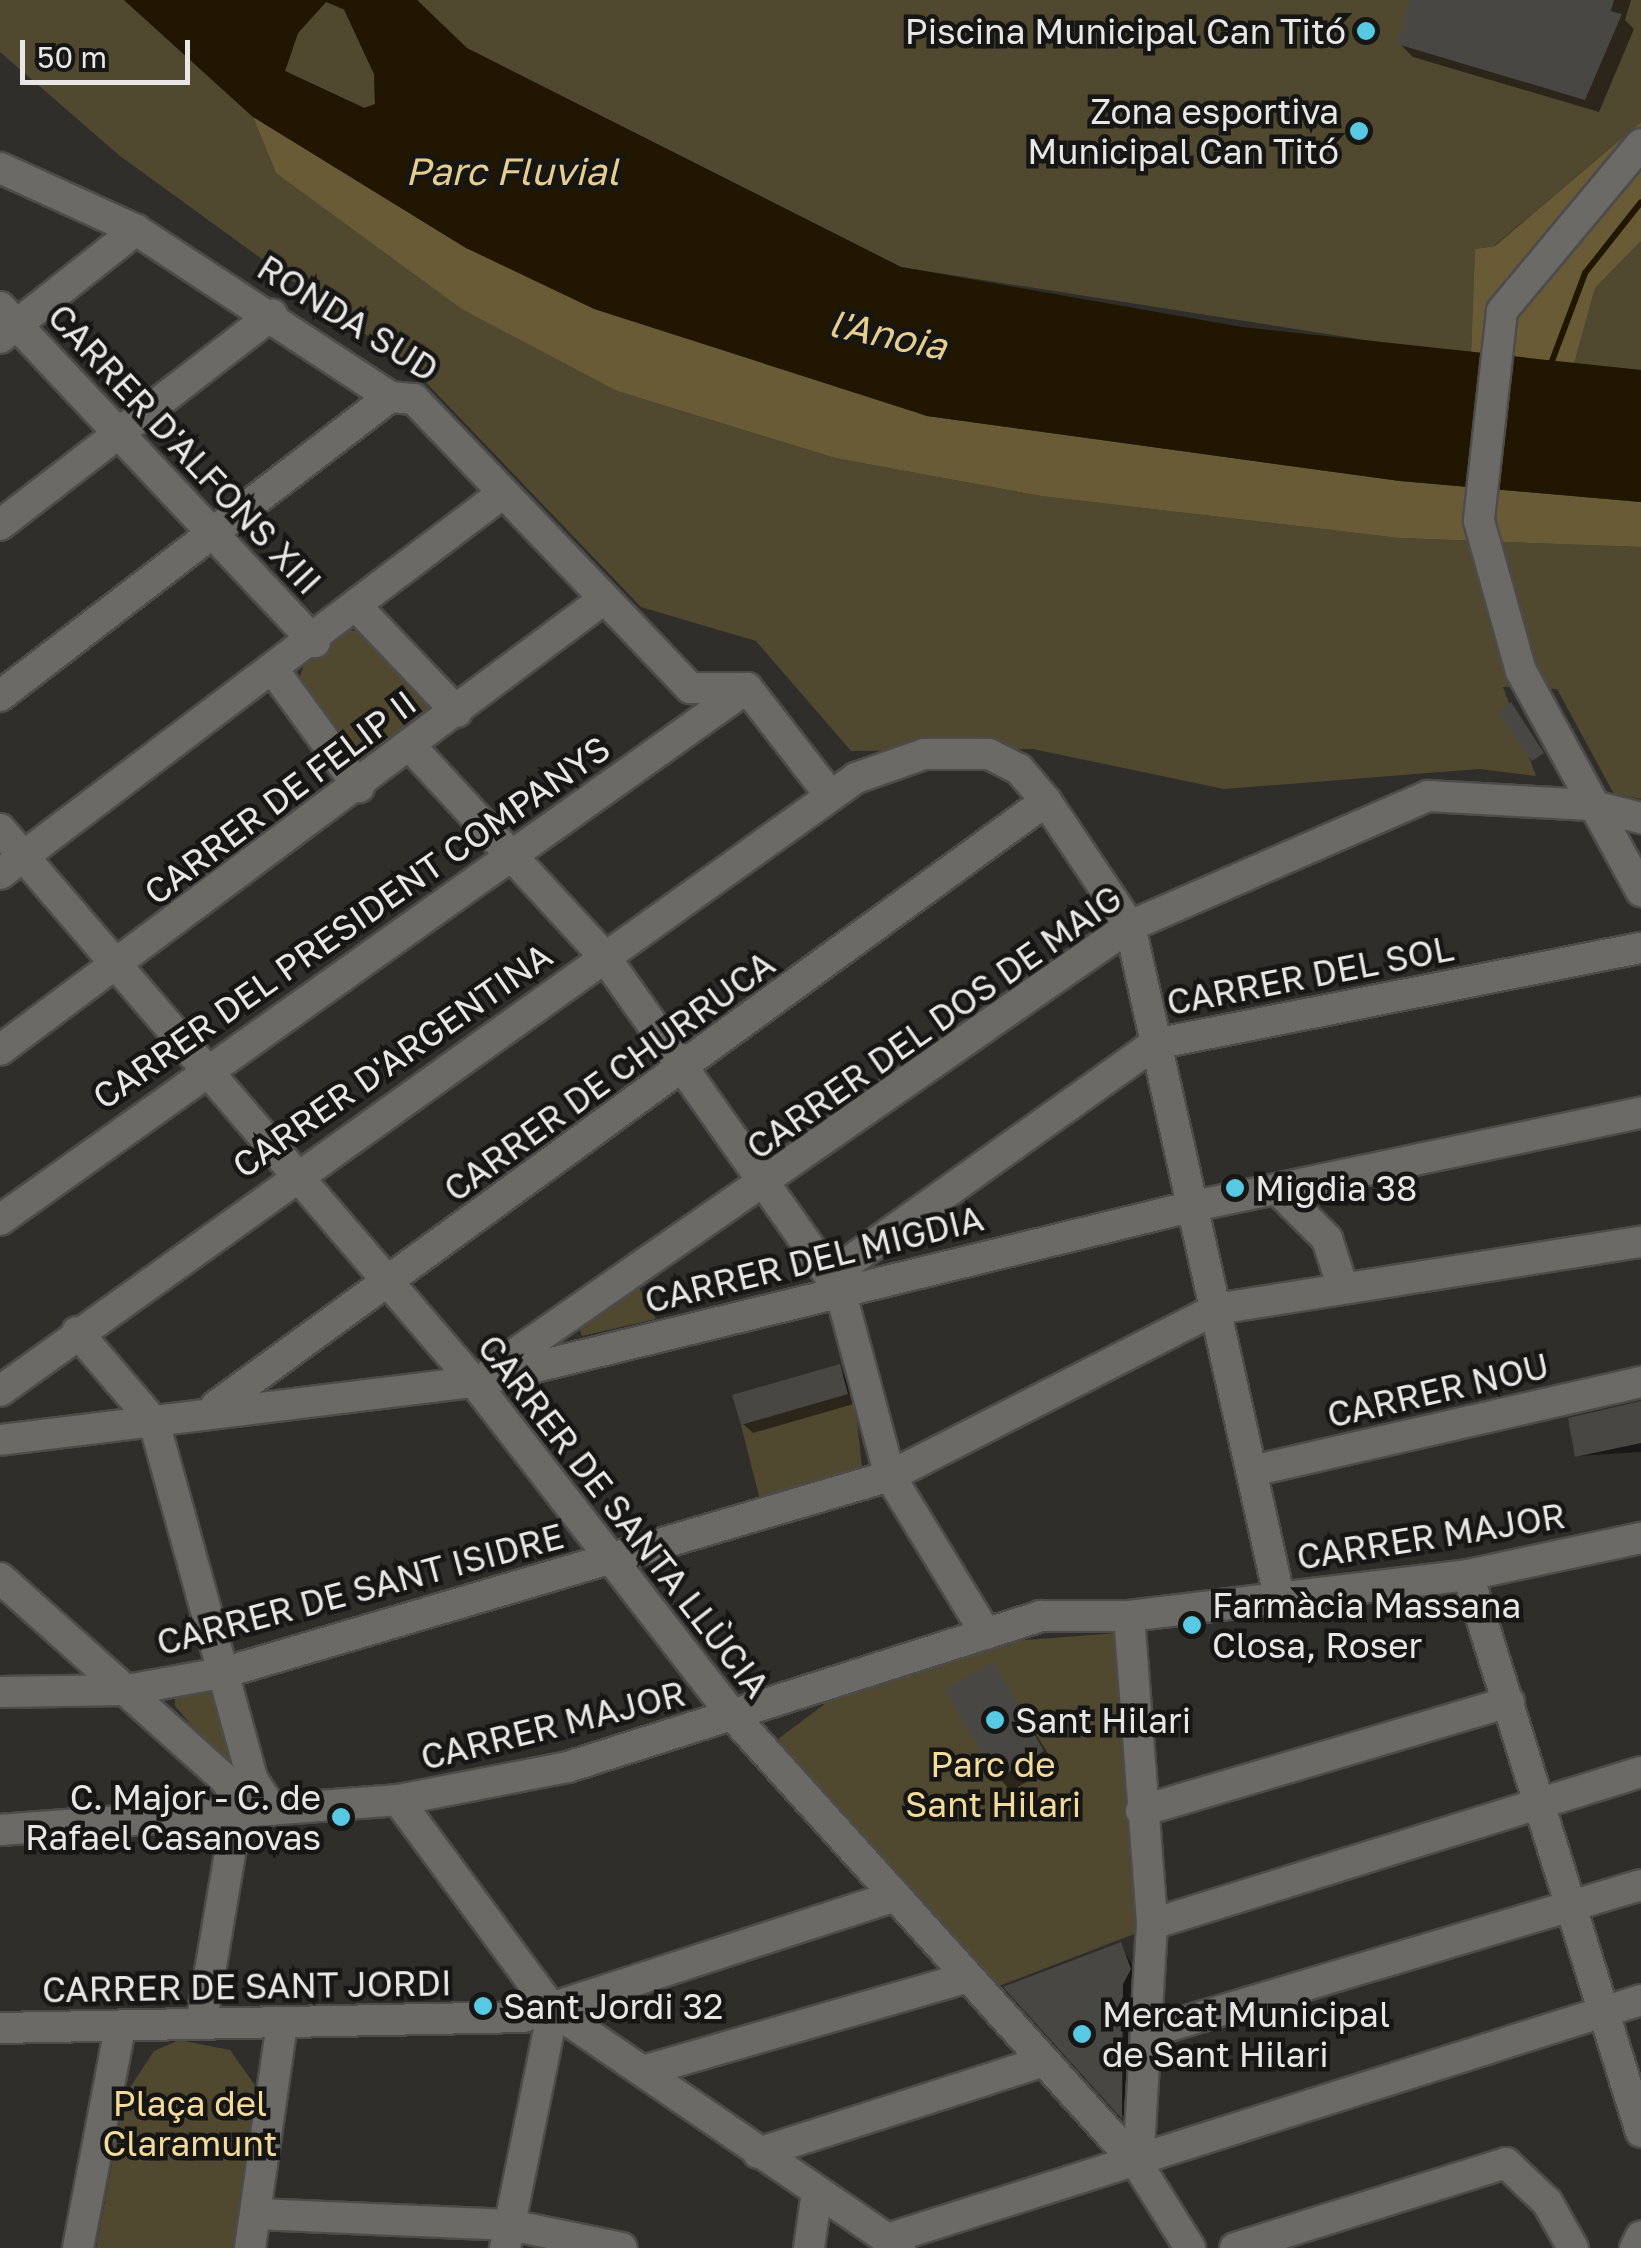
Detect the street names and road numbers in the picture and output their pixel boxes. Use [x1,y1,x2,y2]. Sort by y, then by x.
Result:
street label: RONDA SUD [250,246,446,390]
street label: CARRER D'ALFONS XIII [40,295,330,603]
street label: CARRER DE FELIP II [136,681,424,913]
street label: CARRER DEL PRESIDENT COMPANYS [85,727,617,1117]
street label: CARRER DEL DOS DE MAIG [738,876,1130,1168]
street label: CARRER DEL SOL [1163,927,1457,1023]
street label: CARRER D'ARGENTINA [224,934,560,1186]
street label: CARRER DE CHURRUCA [436,942,782,1210]
street label: CARRER DEL MIGDIA [640,1197,988,1321]
street label: CARRER DE SANTA LLÙCIA [469,1326,779,1706]
street label: CARRER NOU [1323,1344,1553,1436]
street label: CARRER MAJOR [1294,1494,1568,1578]
street label: CARRER DE SANT ISIDRE [152,1514,568,1664]
street label: CARRER MAJOR [416,1672,690,1778]
street label: CARRER DE SANT JORDI [42,1961,452,2011]

